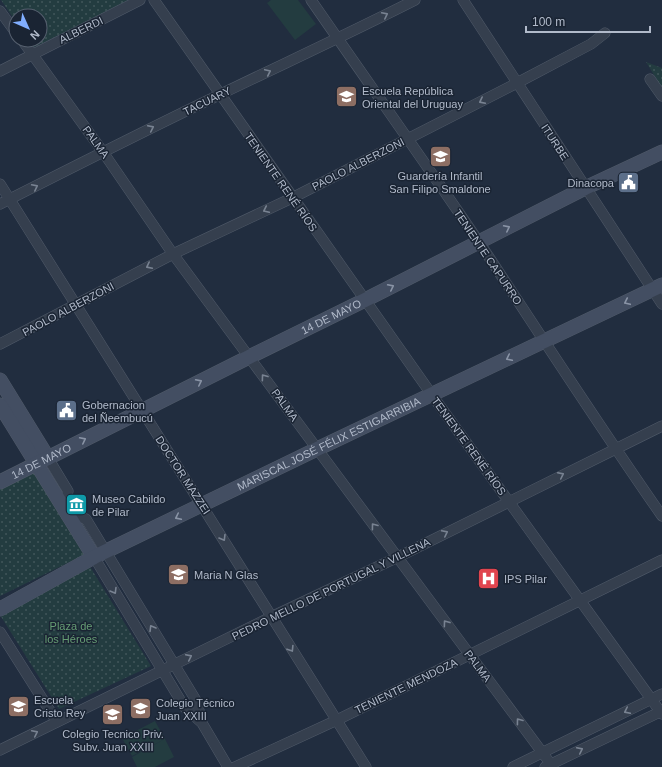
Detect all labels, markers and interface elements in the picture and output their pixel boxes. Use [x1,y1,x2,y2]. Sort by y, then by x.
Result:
north arrow [8,8,48,48]
scale bar [526,8,650,34]
one-way arrow [381,12,388,20]
street label: ALBERDI [57,14,105,46]
text: 100 m [532,15,565,29]
text: N [28,28,42,42]
one-way arrow [264,69,271,77]
street label: TACUARY [181,84,233,118]
school or university icon: Escuela República Oriental del Uruguay [333,84,359,110]
place label: Escuela República Oriental del Uruguay [362,85,463,110]
one-way arrow [479,96,486,104]
street label: ITURBE [539,122,571,162]
street label: PALMA [80,124,112,161]
one-way arrow [147,125,154,133]
street label: TENIENTE RENÉ RÍOS [242,130,320,234]
street label: PAOLO ALBERZONI [310,136,406,192]
school or university icon: Guardería Infantil San Filipo Smaldone [427,143,453,169]
place label: Guardería Infantil San Filipo Smaldone [389,170,491,195]
public building icon: Dinacopa [616,170,642,196]
place label: Dinacopa [568,177,615,189]
one-way arrow [30,184,38,192]
one-way arrow [263,205,270,213]
street label: TENIENTE CAPURRO [452,207,525,307]
one-way arrow [503,225,510,233]
one-way arrow [146,261,153,269]
street label: PAOLO ALBERZONI [20,280,116,338]
one-way arrow [387,284,394,292]
street label: 14 DE MAYO [299,297,363,336]
one-way arrow [623,297,631,305]
one-way arrow [506,353,514,361]
one-way arrow [261,374,268,381]
one-way arrow [195,379,202,386]
street label: PALMA [269,387,301,424]
street label: MARISCAL JOSÉ FÉLIX ESTIGARRIBIA [235,395,423,493]
street label: TENIENTE RENÉ RÍOS [429,395,509,497]
public building icon: Gobernacion del Ñeembucú [54,398,80,424]
place label: Gobernacion del Ñeembucú [82,399,153,424]
street label: DOCTOR MAZZEI [153,434,213,516]
one-way arrow [79,437,86,445]
street label: 14 DE MAYO [9,441,73,481]
one-way arrow [557,473,565,480]
museum icon: Museo Cabildo de Pilar [64,492,90,518]
place label: Museo Cabildo de Pilar [92,493,165,518]
one-way arrow [174,512,182,520]
one-way arrow [372,524,379,531]
one-way arrow [441,531,448,538]
one-way arrow [218,534,226,541]
street label: PEDRO MELLO DE PORTUGAL Y VILLENA [230,535,433,642]
school or university icon: Maria N Glas [165,562,191,588]
hospital icon: IPS Pilar [475,566,501,592]
place label: Maria N Glas [194,569,259,581]
place label: IPS Pilar [504,573,547,585]
one-way arrow [109,587,116,594]
park label: Plaza de los Héroes [45,620,98,645]
one-way arrow [444,620,451,627]
one-way arrow [149,625,156,632]
one-way arrow [286,645,294,652]
street label: PALMA [462,648,494,685]
one-way arrow [185,654,193,662]
street label: TENIENTE MENDOZA [353,656,460,716]
school or university icon: Escuela Cristo Rey [5,693,31,719]
place label: Escuela Cristo Rey [34,694,86,719]
school or university icon: Colegio Técnico Juan XXIII [127,696,153,722]
place label: Colegio Técnico Juan XXIII [156,697,235,722]
school or university icon: Colegio Tecnico Priv. Subv. Juan XXIII [100,701,126,727]
one-way arrow [624,706,631,714]
one-way arrow [517,719,524,726]
place label: Colegio Tecnico Priv. Subv. Juan XXIII [62,728,164,753]
one-way arrow [31,730,38,738]
one-way arrow [576,747,584,755]

